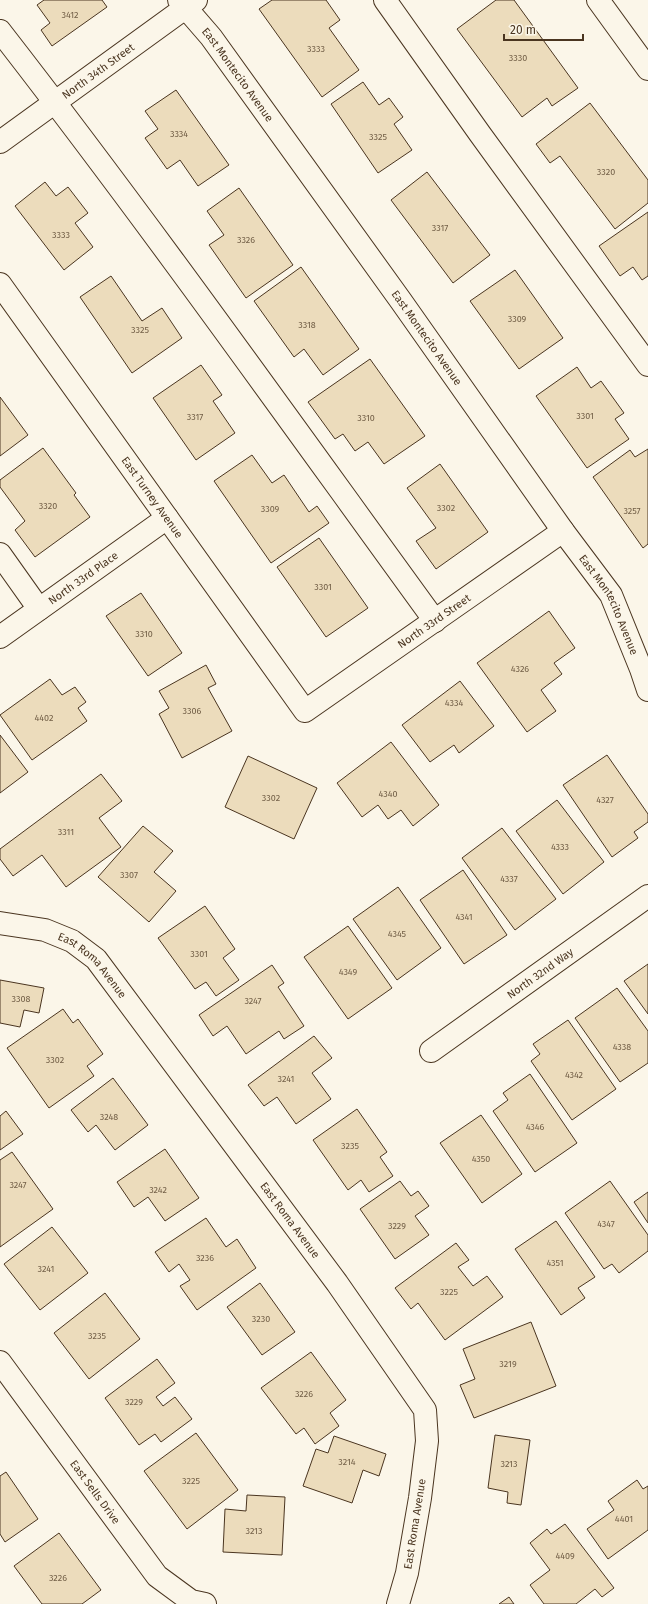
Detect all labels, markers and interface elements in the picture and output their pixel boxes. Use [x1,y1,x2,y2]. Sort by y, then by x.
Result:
house number: 3412 [61,10,79,20]
scale bar [504,16,583,42]
text: 20 m [510,23,536,37]
street label: East Montecito Avenue [199,25,276,124]
street label: North 34th Street [59,40,137,102]
house number: 3333 [307,44,325,54]
house number: 3330 [509,53,527,63]
house number: 3334 [170,129,188,139]
house number: 3325 [369,132,387,142]
house number: 3320 [597,167,615,177]
house number: 3317 [432,223,448,233]
house number: 3333 [52,230,70,240]
house number: 3326 [237,235,255,245]
street label: East Montecito Avenue [389,288,465,388]
house number: 3309 [508,314,527,324]
house number: 3318 [298,320,316,330]
house number: 3325 [131,325,149,335]
house number: 3301 [576,411,594,421]
house number: 3317 [187,412,203,422]
house number: 3310 [357,413,375,423]
street label: East Turney Avenue [119,454,186,540]
house number: 3320 [39,501,57,511]
house number: 3302 [437,503,455,513]
house number: 3309 [261,504,280,514]
house number: 3257 [623,506,641,516]
street label: North 33rd Place [46,549,120,607]
street label: East Montecito Avenue [576,552,641,657]
house number: 3301 [314,582,332,592]
street label: North 33rd Street [395,591,473,651]
house number: 3310 [135,629,153,639]
house number: 4326 [511,664,529,674]
house number: 4334 [445,698,463,708]
house number: 3306 [183,706,202,716]
house number: 4402 [35,713,53,723]
house number: 4340 [379,789,397,799]
house number: 3302 [262,793,280,803]
house number: 4327 [596,795,614,805]
house number: 3311 [58,827,74,837]
house number: 4333 [551,842,569,852]
house number: 3307 [120,870,138,880]
house number: 4337 [500,874,518,884]
house number: 4341 [455,912,473,922]
house number: 4345 [388,929,407,939]
street label: East Roma Avenue [56,930,129,1001]
street label: North 32nd Way [504,945,576,1001]
house number: 3301 [190,949,208,959]
house number: 4349 [339,967,357,977]
house number: 3308 [12,994,31,1004]
house number: 3247 [244,996,262,1006]
house number: 4338 [613,1042,631,1052]
house number: 3302 [46,1055,64,1065]
house number: 4342 [565,1070,583,1080]
house number: 3241 [278,1074,294,1084]
house number: 3248 [100,1112,118,1122]
house number: 4346 [526,1122,545,1132]
house number: 3235 [341,1141,359,1151]
house number: 4350 [472,1154,490,1164]
street label: East Roma Avenue [258,1179,323,1261]
house number: 3247 [9,1180,27,1190]
house number: 3242 [149,1185,167,1195]
house number: 4347 [597,1219,615,1229]
house number: 3229 [388,1221,406,1231]
house number: 3236 [196,1253,214,1263]
house number: 4351 [546,1258,564,1268]
house number: 3241 [38,1264,54,1274]
house number: 3225 [440,1287,458,1297]
house number: 3230 [252,1314,270,1324]
house number: 3235 [88,1331,106,1341]
house number: 3219 [499,1359,517,1369]
house number: 3226 [295,1389,313,1399]
house number: 3229 [125,1397,143,1407]
street label: East Sells Drive [68,1457,123,1526]
house number: 3214 [338,1457,356,1467]
house number: 3213 [500,1459,518,1469]
house number: 3225 [182,1476,200,1486]
street label: East Roma Avenue [401,1478,429,1570]
house number: 4401 [615,1514,633,1524]
house number: 3213 [245,1526,263,1536]
house number: 4409 [555,1551,575,1561]
house number: 3226 [49,1573,67,1583]

